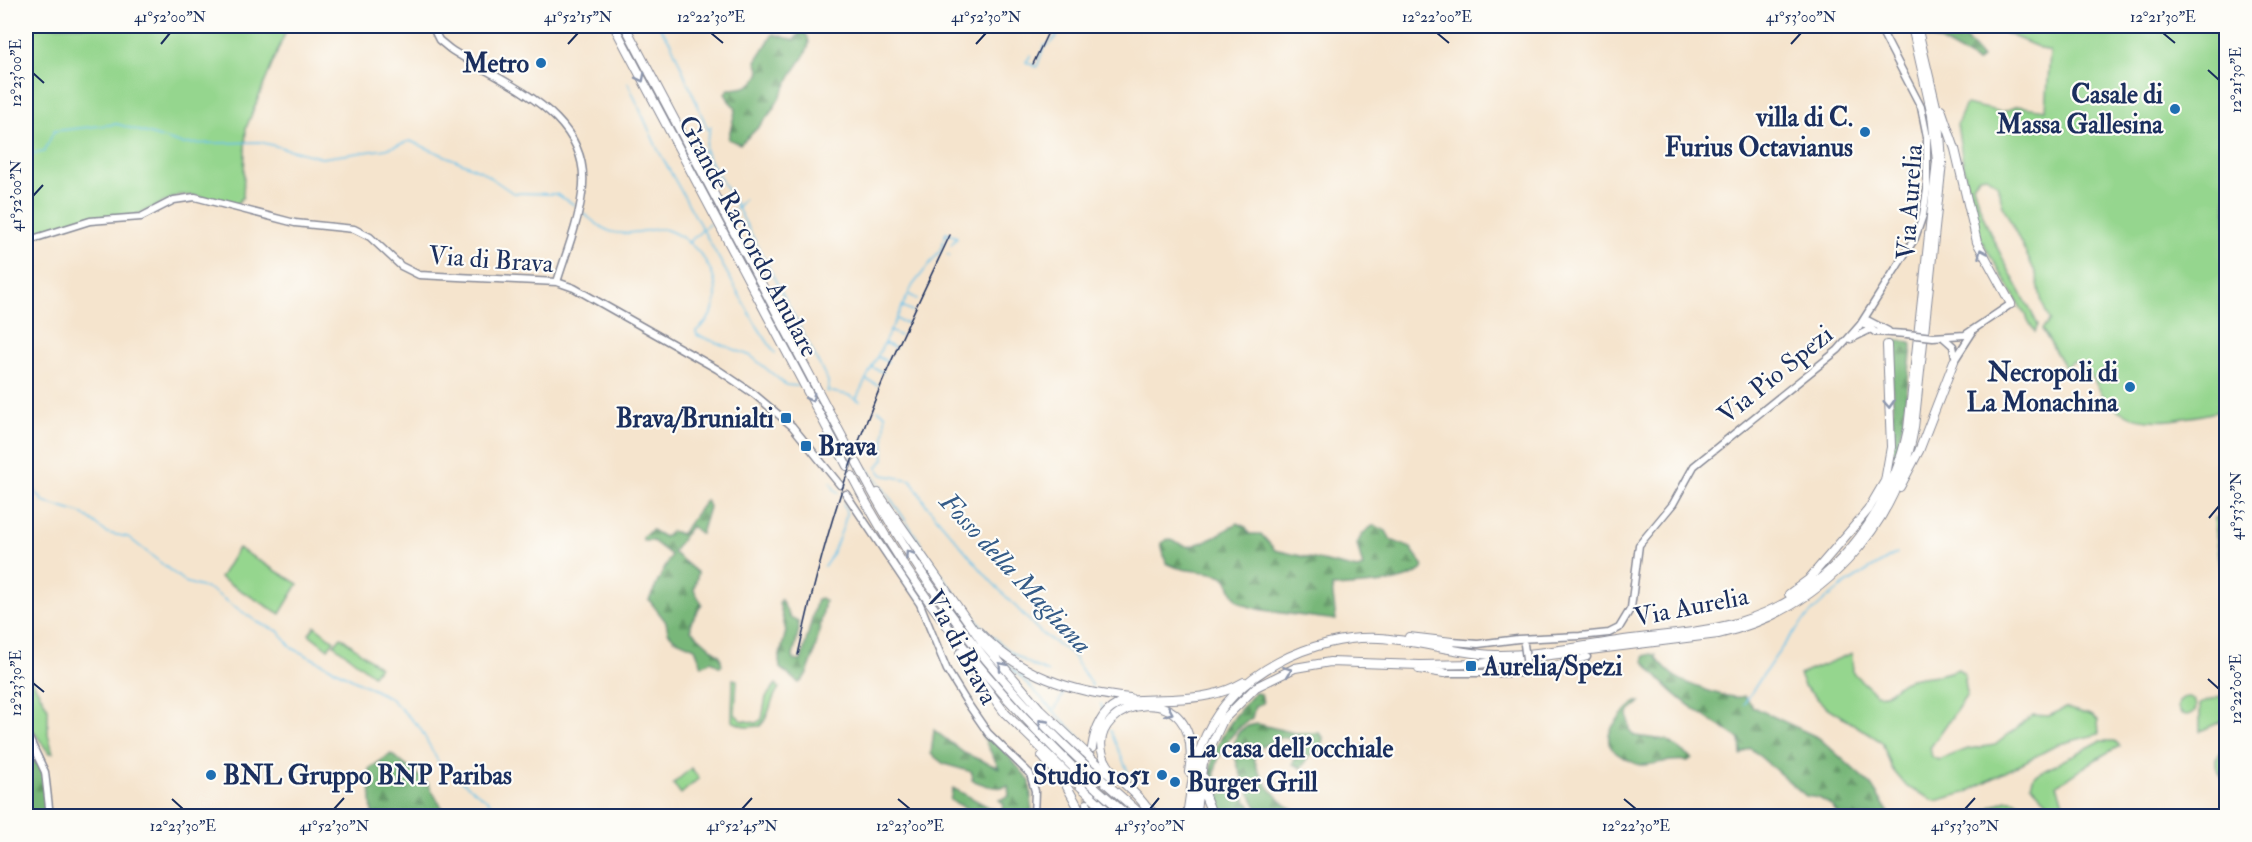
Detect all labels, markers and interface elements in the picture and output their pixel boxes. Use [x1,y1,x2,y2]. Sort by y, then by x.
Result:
text: 41°52'00"N [134,8,207,27]
text: 41°52'15"N [544,8,613,27]
text: 12°22'30"E [677,8,745,27]
text: 41°52'30"N [951,8,1022,27]
text: 12°22'00"E [1402,8,1472,27]
text: 41°53'00"N [1766,8,1837,27]
text: 12°21'30"E [2130,8,2196,27]
text: 12°23'00"E [7,39,26,107]
text: 12°21'30"E [2227,47,2246,113]
place label: Metro [462,48,529,80]
marker: Metro [534,56,548,70]
one-way arrow [634,71,645,82]
place label: Casale di Massa Gallesina [1996,79,2164,141]
place label: villa di C. Furius Octavianus [1665,102,1853,164]
marker: Casale di Massa Gallesina [2168,102,2182,116]
street label: Grande Raccordo Anulare [671,110,825,363]
marker: villa di C. Furius Octavianus [1858,125,1872,139]
street label: Via Aurelia [1890,143,1930,261]
text: 41°52'00"N [7,159,26,232]
street label: Via di Brava [427,240,555,280]
one-way arrow [1977,249,1989,260]
street label: Via Pio Spezi [1711,318,1840,432]
place label: Necropoli di La Monachina [1967,357,2119,419]
marker: Necropoli di La Monachina [2123,380,2137,394]
one-way arrow [804,392,815,402]
one-way arrow [1882,399,1895,408]
place label: Brava/Brunialti [616,403,774,435]
marker: Brava/Brunialti [779,411,793,425]
place label: Brava [818,431,878,463]
marker: Brava [799,439,813,453]
text: 41°53'30"N [2227,471,2246,540]
water label: Fosso della Magliana [931,484,1099,661]
one-way arrow [904,550,916,560]
street label: Via Aurelia [1631,580,1751,634]
street label: Via di Brava [918,585,1005,711]
text: 12°23'30"E [7,650,26,716]
place label: Aurelia/Spezi [1482,651,1622,684]
text: 12°22'00"E [2227,654,2246,724]
marker: Aurelia/Spezi [1464,659,1478,673]
one-way arrow [998,662,1009,673]
one-way arrow [1282,665,1293,678]
one-way arrow [1163,705,1174,717]
one-way arrow [1038,720,1049,730]
place label: La casa dell'occhiale [1187,733,1393,765]
marker: La casa dell'occhiale [1168,741,1182,755]
place label: BNL Gruppo BNP Paribas [223,760,512,793]
place label: Studio 1051 [1033,760,1150,792]
place label: Burger Grill [1187,767,1318,800]
marker: BNL Gruppo BNP Paribas [204,768,218,782]
marker: Studio 1051 [1155,768,1169,782]
marker: Burger Grill [1168,775,1182,789]
text: 12°23'30"E [150,817,216,836]
text: 41°52'30"N [299,817,370,836]
text: 41°52'45"N [706,817,778,836]
text: 12°23'00"E [876,817,944,836]
text: 41°53'00"N [1115,817,1186,836]
text: 12°22'30"E [1602,817,1670,836]
text: 41°53'30"N [1931,817,2000,836]

